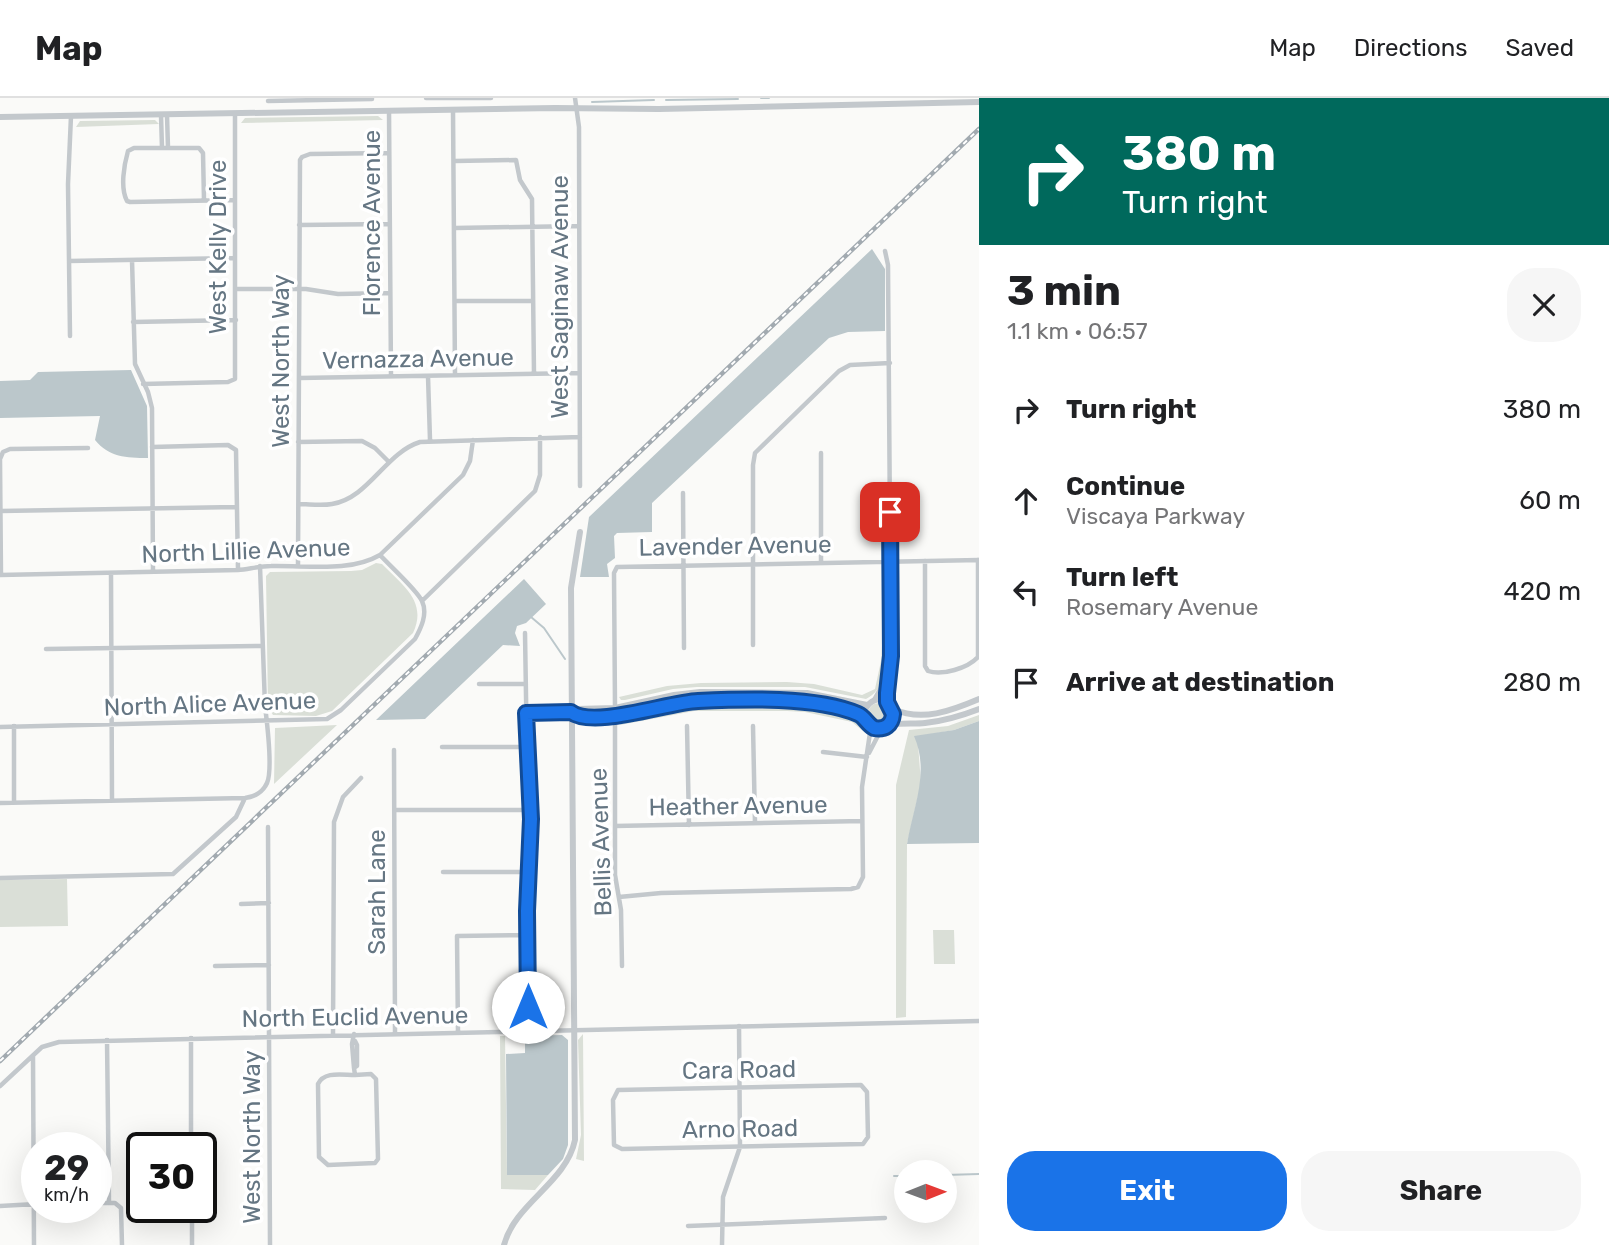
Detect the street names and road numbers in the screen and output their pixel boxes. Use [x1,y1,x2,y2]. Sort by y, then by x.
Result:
street label: Florence Avenue [358,130,386,316]
street label: West Kelly Drive [204,160,232,334]
street label: West Saginaw Avenue [546,175,574,419]
street label: West North Way [267,274,295,448]
street label: Vernazza Avenue [322,343,514,375]
street label: Lavender Avenue [638,530,832,562]
street label: North Lillie Avenue [141,533,351,569]
street label: North Alice Avenue [103,686,317,722]
street label: Bellis Avenue [584,767,618,917]
street label: Heather Avenue [648,790,828,822]
street label: Sarah Lane [363,829,391,955]
street label: North Euclid Avenue [241,1001,469,1033]
street label: West North Way [238,1050,266,1224]
street label: Cara Road [682,1055,796,1085]
street label: Arno Road [682,1114,798,1144]

